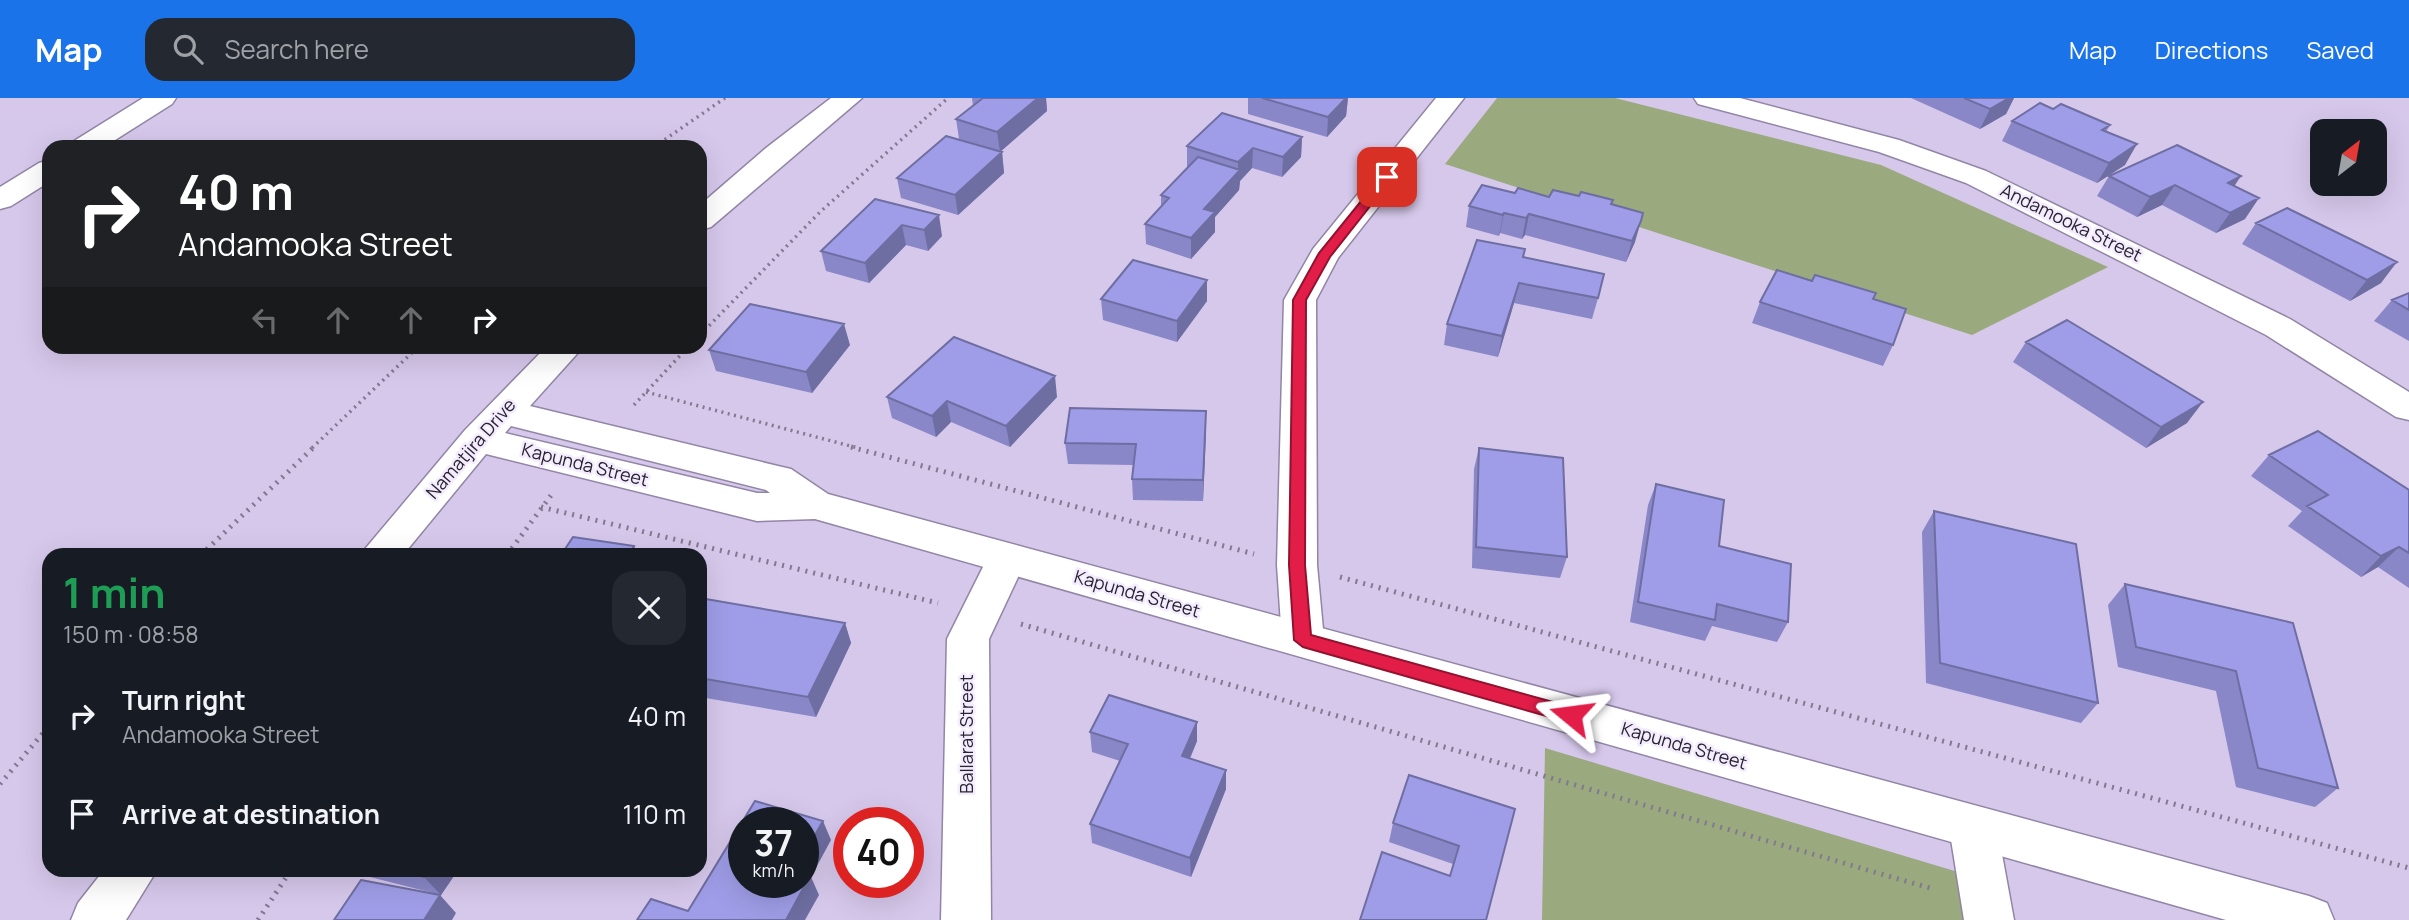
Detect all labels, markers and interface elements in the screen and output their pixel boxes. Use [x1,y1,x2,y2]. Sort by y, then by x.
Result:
search box [145,18,635,81]
text: Map [35,27,103,72]
icon: search [169,30,207,68]
text: Search here [225,31,369,67]
text: Map [2069,33,2117,66]
text: Directions [2155,33,2268,66]
text: Saved [2306,33,2374,66]
north arrow [2310,119,2387,196]
map controls [2310,119,2387,196]
pin [1357,147,1417,207]
text: 40 m [178,158,294,225]
icon: arrive [1368,158,1406,196]
icon: right [63,168,154,259]
street label: Andamooka Street [1997,177,2146,267]
text: Andamooka Street [178,222,453,266]
icon: left [246,301,284,339]
icon: ahead [319,301,357,339]
icon: ahead [392,301,430,339]
icon: right [465,301,503,339]
street label: Namatjira Drive [420,393,520,504]
street label: Kapunda Street [519,437,651,491]
text: 1 min [63,563,166,621]
street label: Kapunda Street [1072,564,1203,622]
button: close [612,571,686,645]
text: 150 m · 08:58 [63,618,199,650]
street label: Ballarat Street [954,674,978,794]
position arrow [1534,678,1608,752]
text: Turn right [122,682,246,718]
icon: right [63,697,101,735]
text: 40 m [628,698,686,734]
street label: Kapunda Street [1619,716,1750,774]
text: Andamooka Street [122,718,320,750]
icon: arrive [63,795,101,833]
text: Arrive at destination [122,796,380,832]
text: 110 m [623,796,686,832]
speed limit sign: 40 [833,807,924,898]
text: 37 [754,819,793,867]
text: km/h [753,858,794,882]

